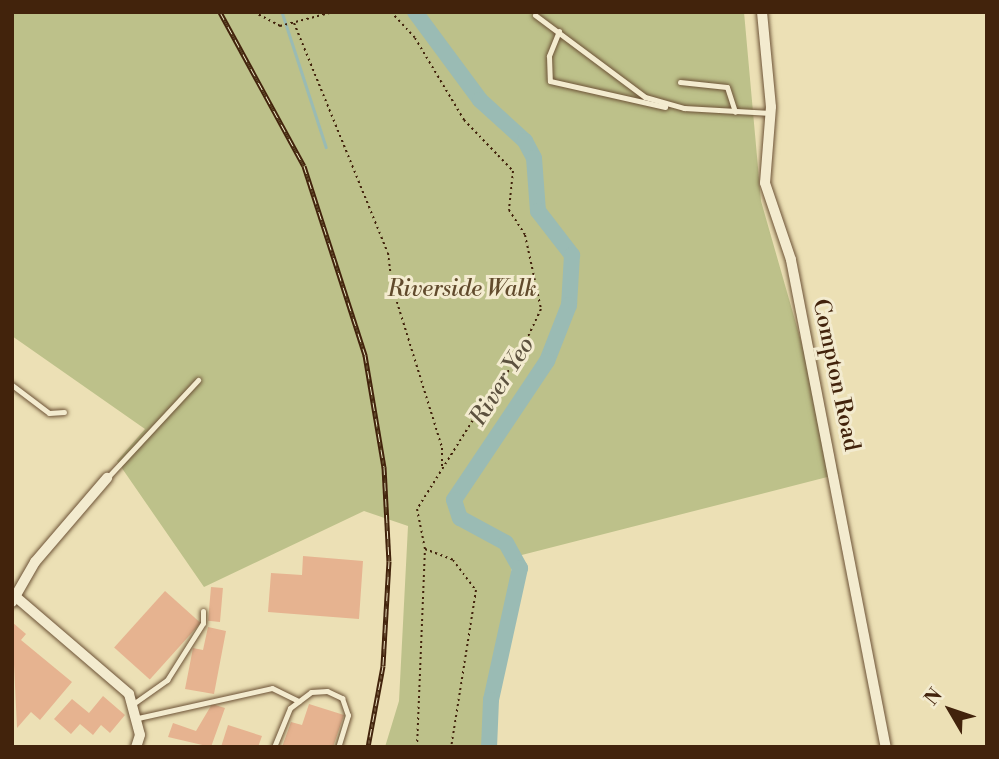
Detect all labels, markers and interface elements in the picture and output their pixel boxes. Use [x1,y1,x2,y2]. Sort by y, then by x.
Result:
park label: Riverside Walk [387,275,537,303]
street label: Compton Road [806,296,866,454]
water label: River Yeo [465,332,541,432]
north arrow [915,675,985,745]
text: N [920,683,948,710]

